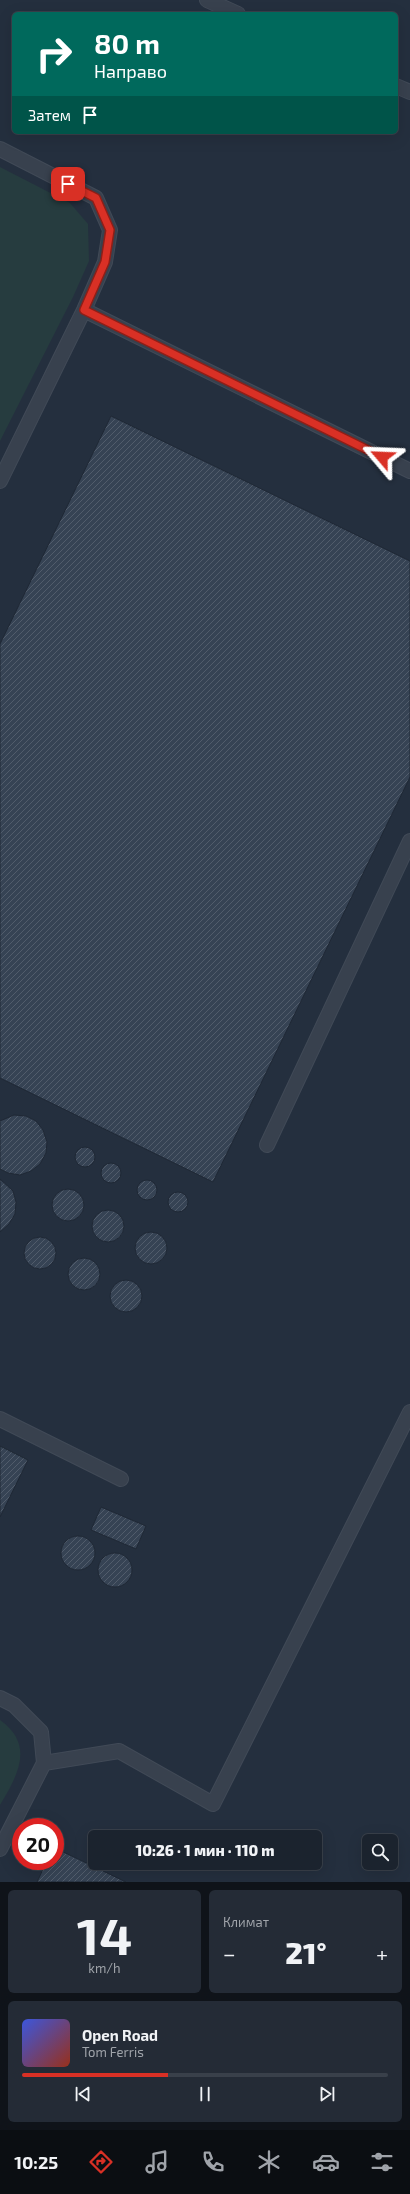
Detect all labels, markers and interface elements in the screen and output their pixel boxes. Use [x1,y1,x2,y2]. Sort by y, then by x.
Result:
text: 80 m [94,26,160,60]
icon: right [28,28,80,80]
text: Направо [94,60,167,82]
icon: arrive [79,104,101,126]
text: Затем [28,106,71,124]
pin [51,167,85,201]
icon: arrive [57,173,79,195]
position arrow [361,436,403,478]
speed limit sign: 20 [12,1818,64,1870]
map controls [362,1834,398,1870]
button: search [362,1834,398,1870]
text: 10:26 · 1 мин · 110 m [135,1841,275,1859]
text: 14 [77,1903,132,1965]
text: Климат [223,1914,269,1930]
text: 21° [285,1934,327,1970]
text: − [223,1940,236,1966]
text: + [376,1940,388,1966]
text: km/h [88,1960,121,1976]
text: Open Road [82,2026,158,2044]
text: Tom Ferris [82,2044,144,2060]
icon: previous [72,2083,94,2105]
icon: pause [194,2083,216,2105]
icon: next [316,2083,338,2105]
icon: directions [87,2148,115,2176]
icon: music [143,2148,171,2176]
icon: phone [199,2148,227,2176]
icon: climate [255,2148,283,2176]
icon: car [312,2148,340,2176]
icon: filters [368,2148,396,2176]
text: 10:25 [14,2151,58,2173]

